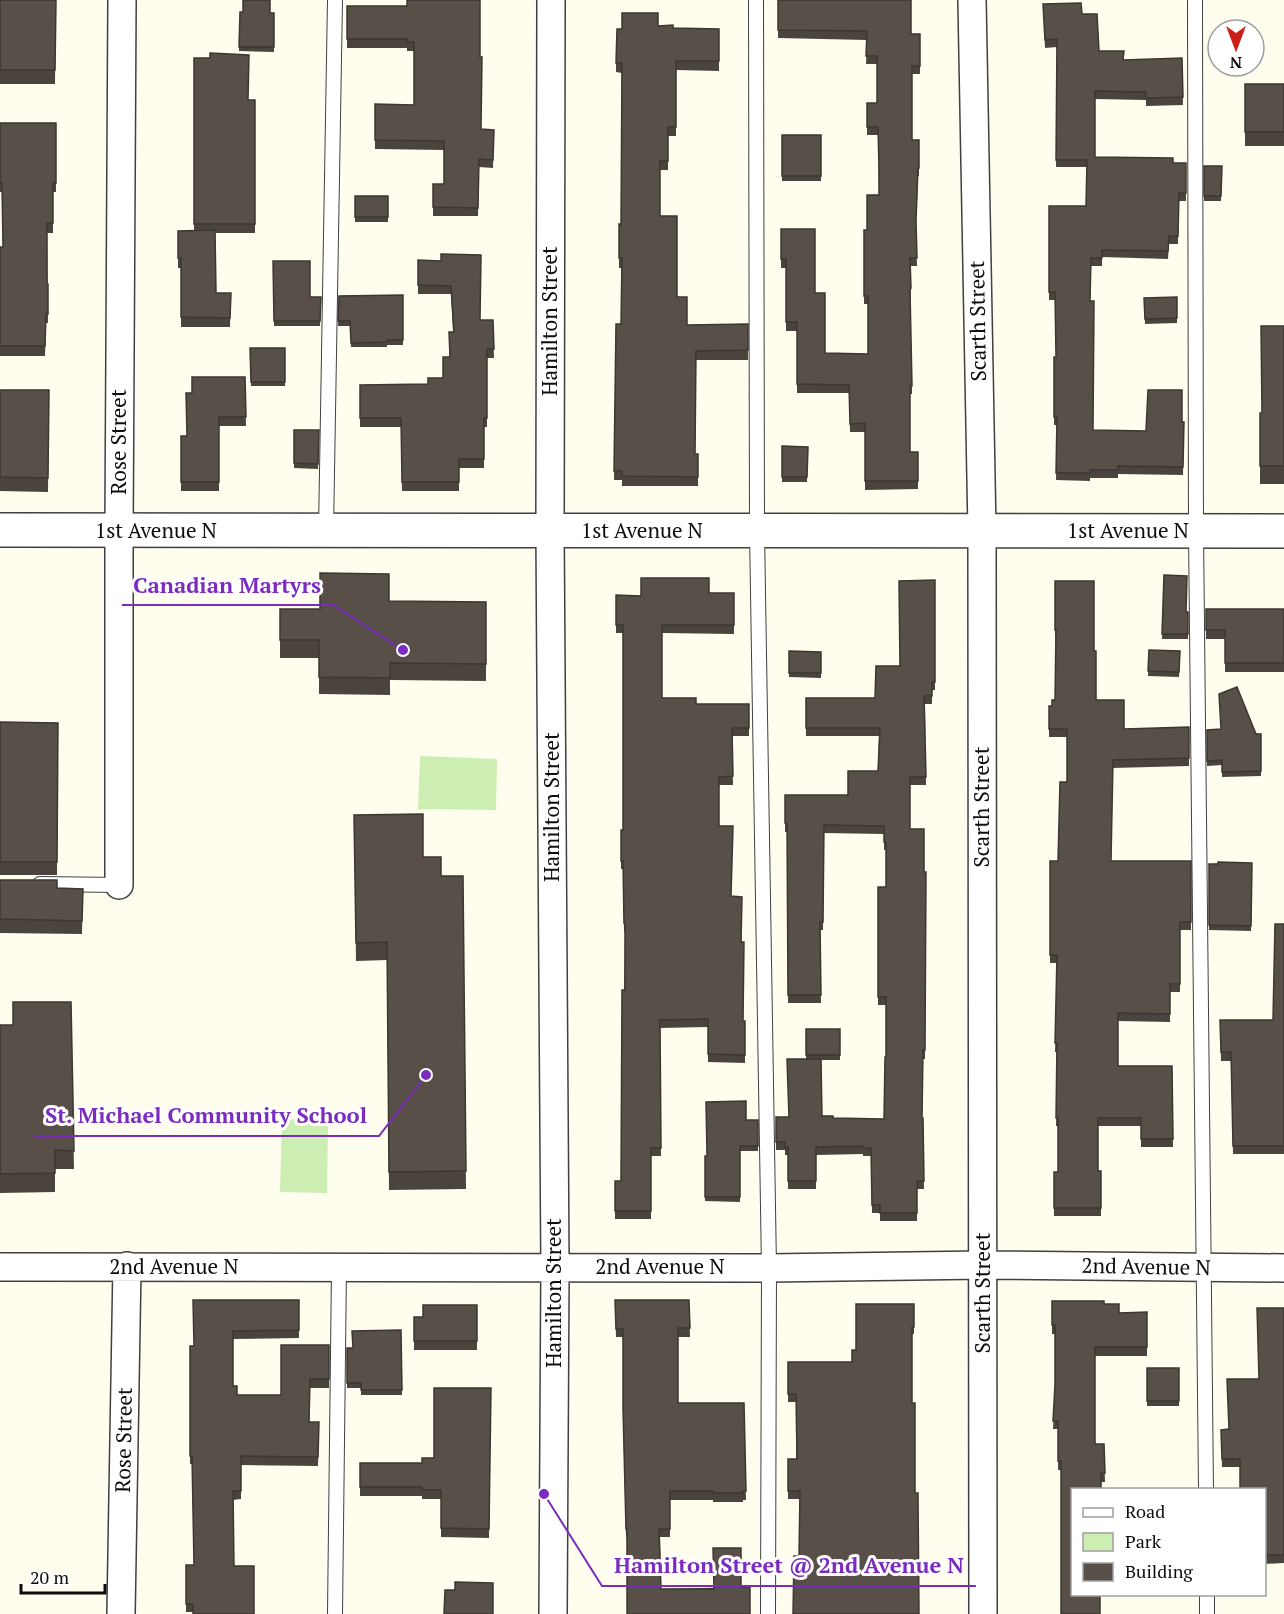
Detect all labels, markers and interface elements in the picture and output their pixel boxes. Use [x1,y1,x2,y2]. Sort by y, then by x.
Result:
north arrow [1206,18,1266,78]
text: N [1230,52,1242,74]
street label: Hamilton Street [535,246,563,396]
street label: Scarth Street [962,260,992,382]
street label: Rose Street [104,389,132,495]
street label: 1st Avenue N [95,516,217,544]
street label: 1st Avenue N [581,516,703,544]
street label: 1st Avenue N [1067,516,1189,544]
callout: Canadian Martyrs [122,565,333,605]
text: Canadian Martyrs [133,570,321,599]
street label: Hamilton Street [537,732,565,882]
street label: Scarth Street [967,746,995,867]
callout: St. Michael Community School [33,1096,379,1136]
text: St. Michael Community School [45,1100,367,1129]
street label: Hamilton Street [539,1218,567,1368]
street label: Scarth Street [968,1232,996,1353]
street label: 2nd Avenue N [1081,1251,1211,1281]
street label: 2nd Avenue N [109,1252,239,1280]
street label: 2nd Avenue N [595,1252,725,1280]
street label: Rose Street [108,1387,138,1493]
legend [1071,1488,1266,1596]
text: Road [1125,1499,1165,1523]
text: Park [1125,1529,1162,1553]
callout: Hamilton Street @ 2nd Avenue N [602,1546,976,1586]
text: Hamilton Street @ 2nd Avenue N [614,1550,964,1579]
scale bar [21,1557,105,1595]
text: Building [1125,1559,1193,1583]
text: 20 m [30,1565,70,1589]

